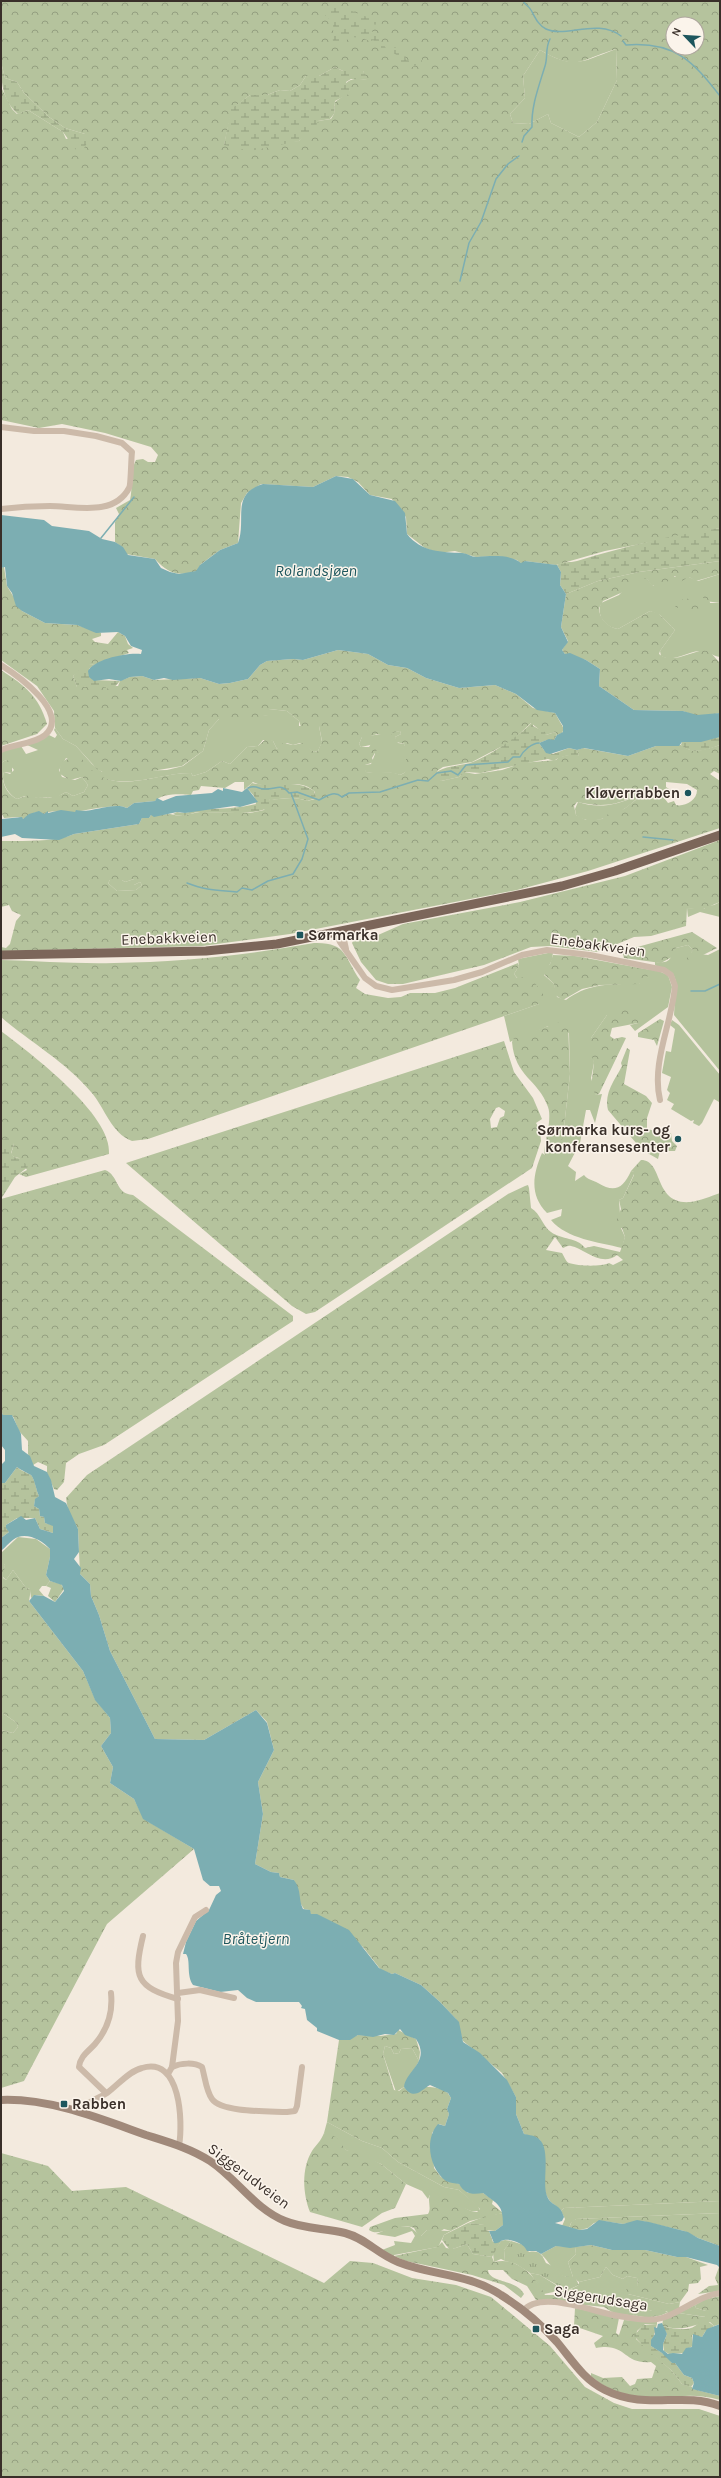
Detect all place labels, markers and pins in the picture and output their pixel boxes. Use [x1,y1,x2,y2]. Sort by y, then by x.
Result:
place label: Kløverrabben [585,784,680,802]
marker: Kløverrabben [683,788,693,798]
place label: Sørmarka [308,926,378,944]
marker: Sørmarka [295,930,305,940]
place label: Sørmarka kurs- og konferansesenter [537,1121,670,1156]
marker: Sørmarka kurs- og konferansesenter [673,1134,683,1144]
place label: Rabben [72,2095,126,2113]
marker: Rabben [59,2099,69,2109]
place label: Saga [544,2320,580,2338]
marker: Saga [531,2324,541,2334]

